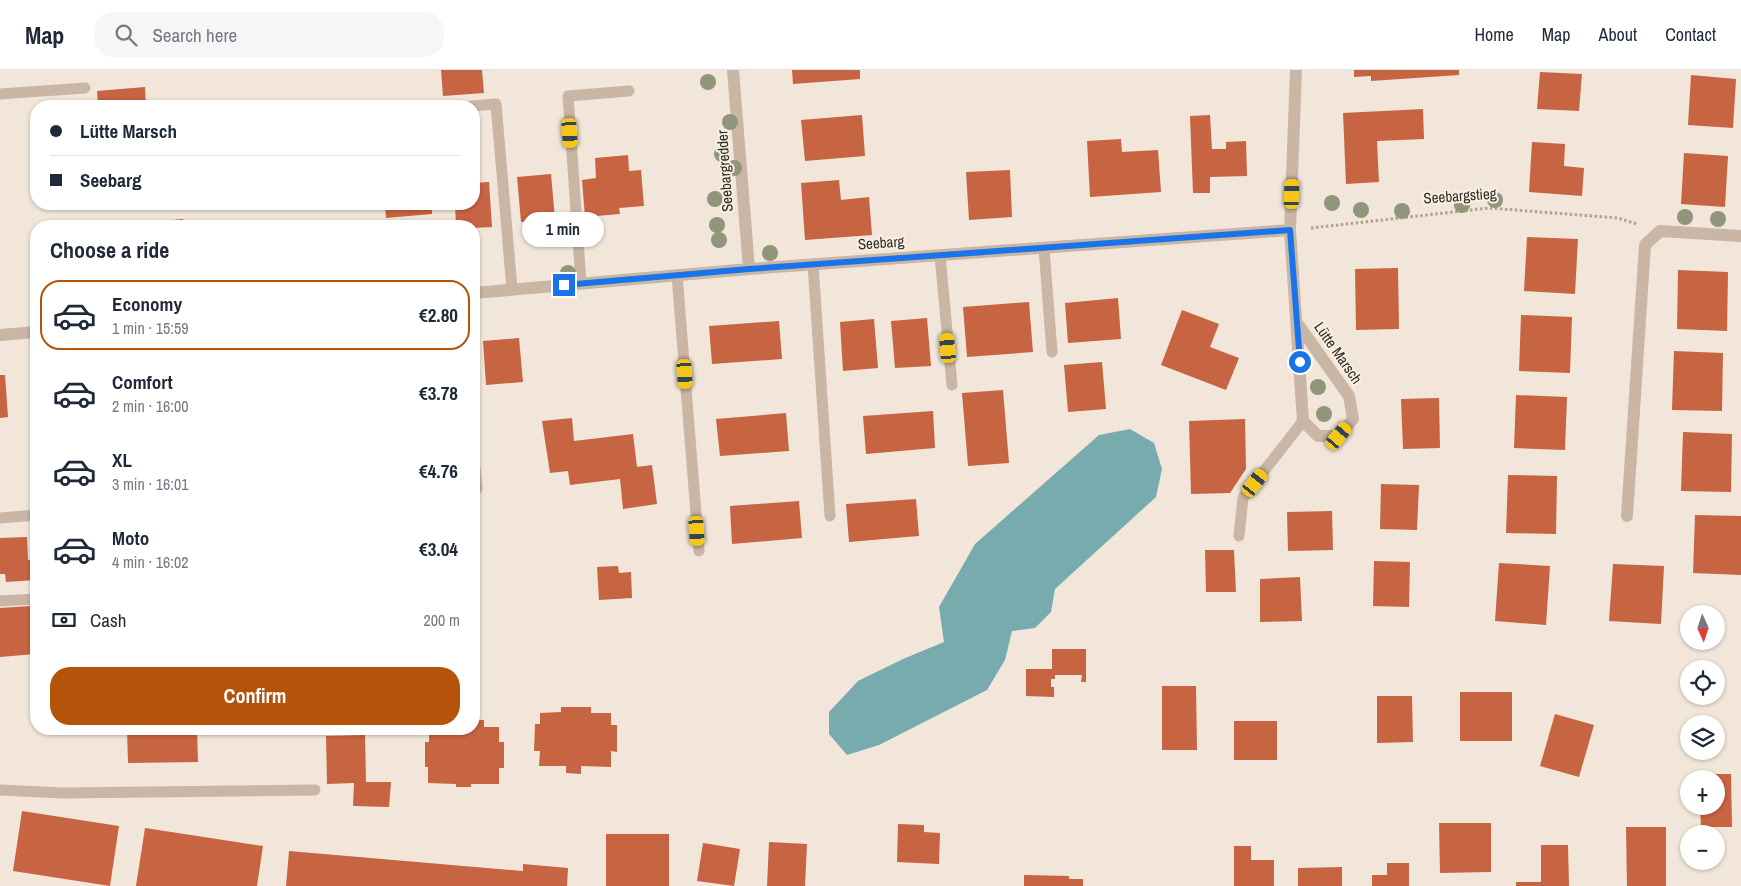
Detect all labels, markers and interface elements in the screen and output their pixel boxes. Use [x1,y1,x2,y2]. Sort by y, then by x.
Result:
search box [94,12,444,57]
text: Map [25,19,64,51]
icon: search [112,21,140,49]
text: Search here [152,22,237,48]
text: Home [1474,22,1514,47]
text: Map [1542,22,1571,47]
text: About [1599,22,1637,47]
text: Contact [1665,22,1716,47]
text: Lütte Marsch [80,118,177,144]
car [561,118,578,148]
street label: Seebargredder [711,129,738,213]
text: Seebarg [80,167,141,193]
car [1283,179,1300,209]
street label: Seebargstieg [1423,182,1497,209]
callout: 1 min [523,212,605,248]
text: 1 min [546,218,580,240]
street label: Seebarg [857,230,905,255]
text: Choose a ride [50,235,169,265]
route end [553,274,575,296]
text: Economy [112,291,182,317]
icon: car [52,293,97,338]
text: €2.80 [419,302,458,328]
text: 1 min · 15:59 [112,317,189,339]
street label: Lütte Marsch [1309,318,1367,388]
car [939,332,956,364]
route start [1289,351,1311,373]
car [676,359,693,389]
text: Comfort [112,369,173,395]
icon: car [52,371,97,416]
text: €3.78 [419,380,458,406]
text: 2 min · 16:00 [112,395,189,417]
car [1323,420,1354,452]
text: XL [112,447,132,473]
icon: car [52,449,97,494]
text: €4.76 [419,458,458,484]
car [1239,467,1270,499]
text: 3 min · 16:01 [112,473,189,495]
car [688,516,705,546]
text: Moto [112,525,149,551]
icon: car [52,527,97,572]
text: €3.04 [419,536,458,562]
text: 4 min · 16:02 [112,551,189,573]
north arrow [1680,605,1725,650]
map controls [1680,605,1725,870]
icon: cash [50,606,78,634]
text: Cash [90,607,126,633]
text: 200 m [424,609,460,631]
button: locate [1680,660,1725,705]
button: Confirm [50,667,460,725]
button: layers [1680,715,1725,760]
button: + [1680,770,1725,815]
button: − [1680,825,1725,870]

